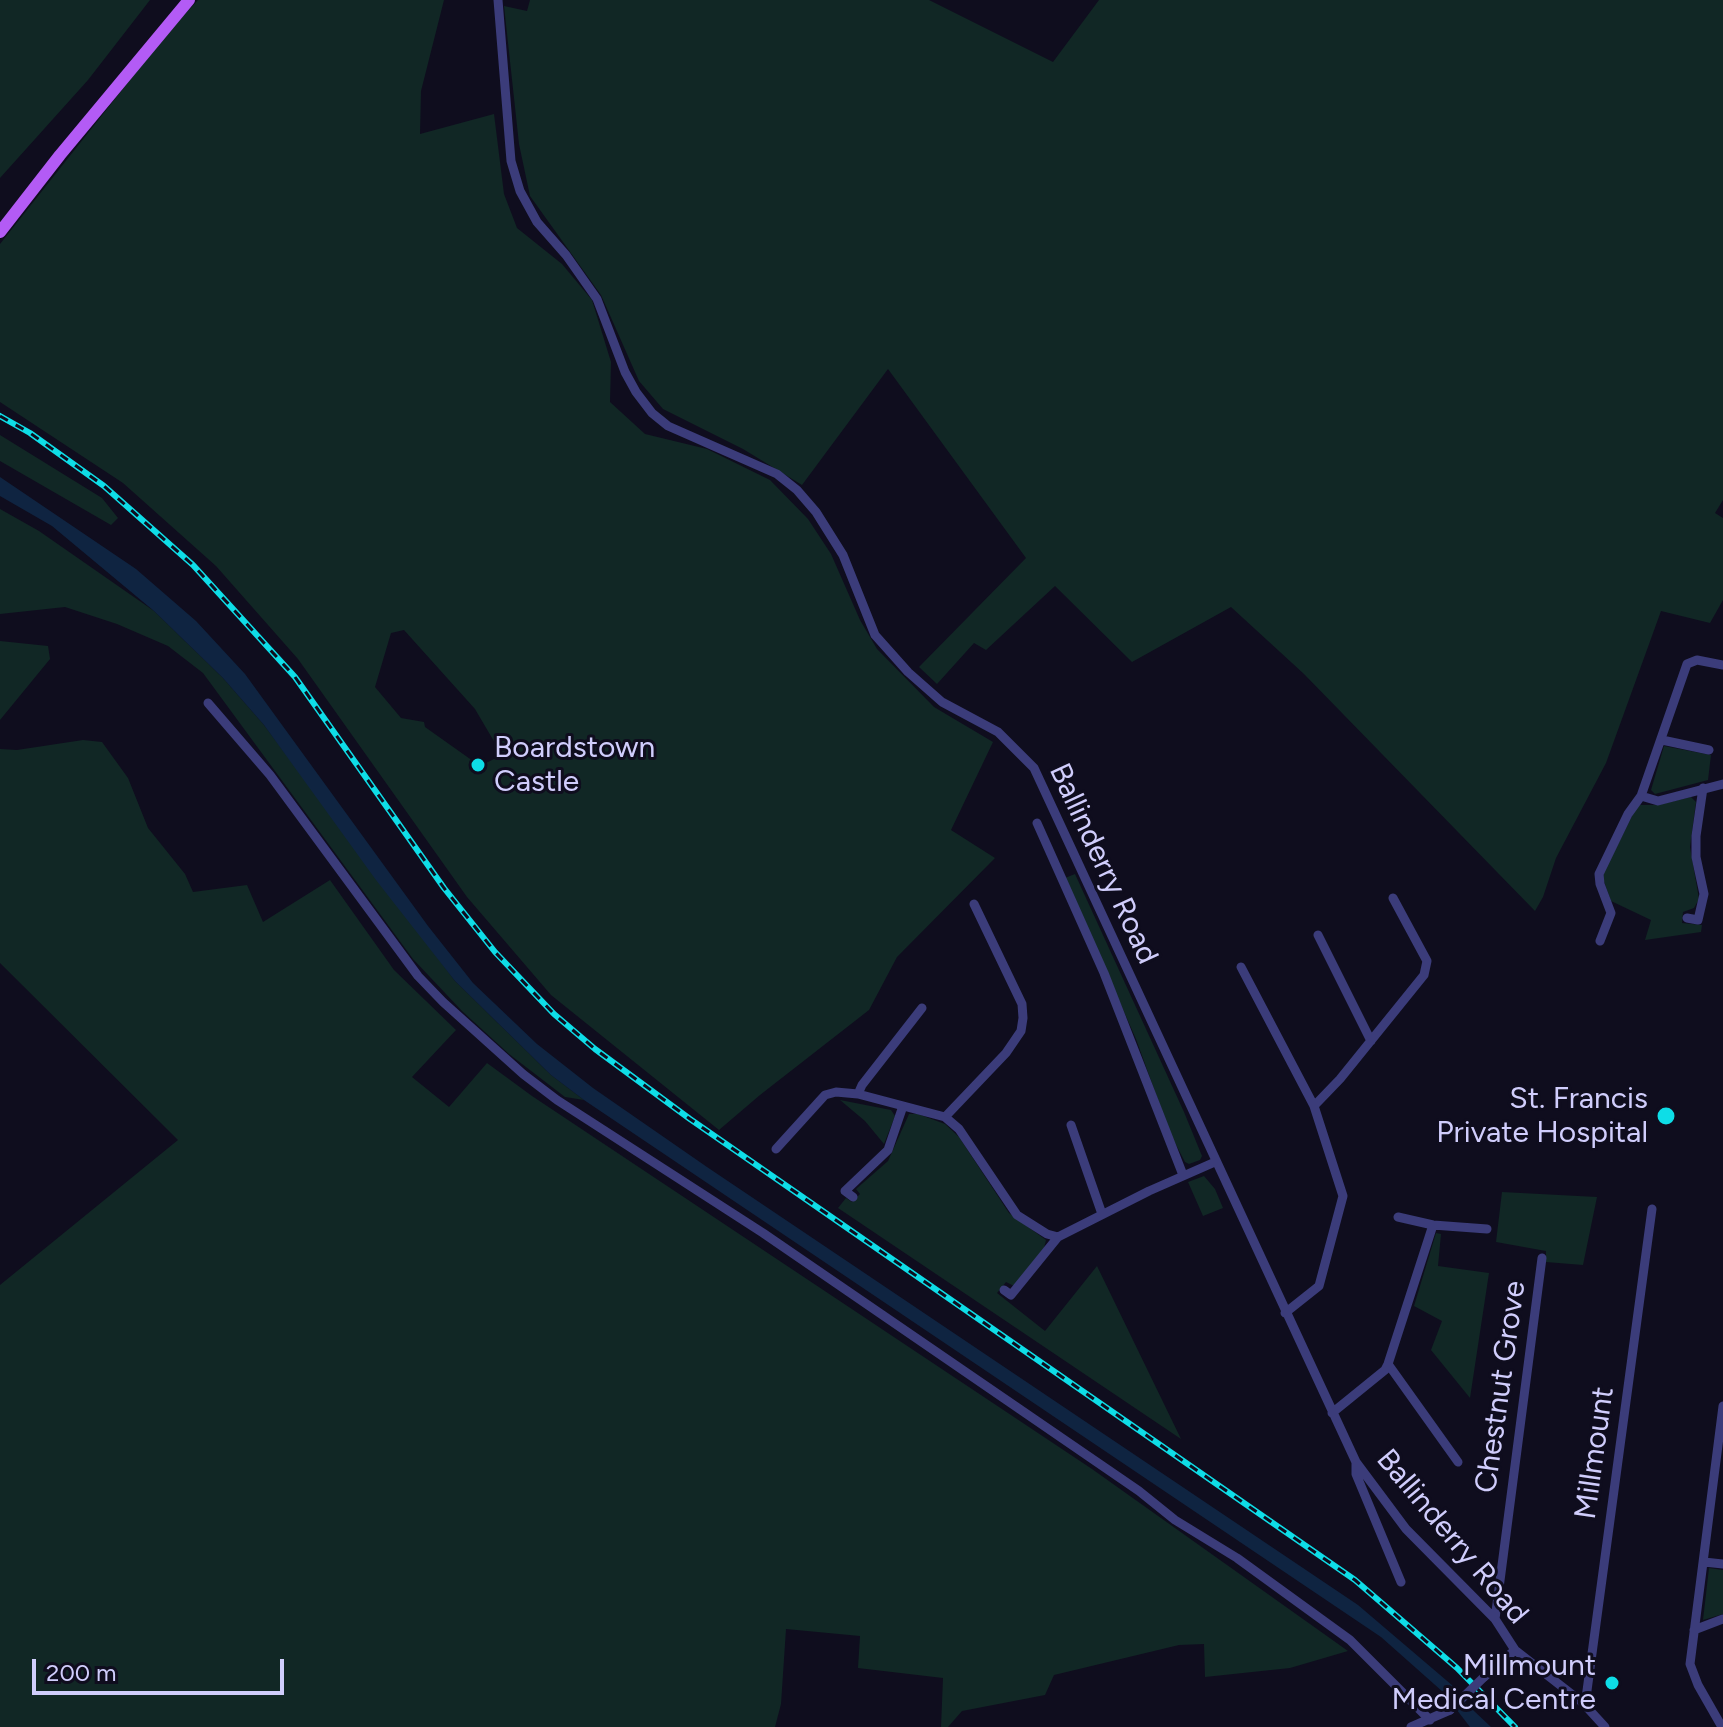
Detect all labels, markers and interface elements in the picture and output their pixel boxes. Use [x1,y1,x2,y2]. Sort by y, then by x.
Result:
place label: Boardstown Castle [494,730,655,800]
marker: Boardstown Castle [469,756,487,774]
street label: Ballinderry Road [1041,758,1165,970]
place label: St. Francis Private Hospital [1436,1081,1648,1152]
marker: St. Francis Private Hospital [1655,1105,1677,1127]
street label: Chestnut Grove [1468,1279,1534,1495]
street label: Millmount [1568,1384,1622,1522]
street label: Ballinderry Road [1368,1442,1536,1632]
scale bar [36,1643,288,1693]
place label: Millmount Medical Centre [1392,1648,1596,1718]
text: 200 m [46,1658,117,1687]
marker: Millmount Medical Centre [1603,1674,1621,1692]

